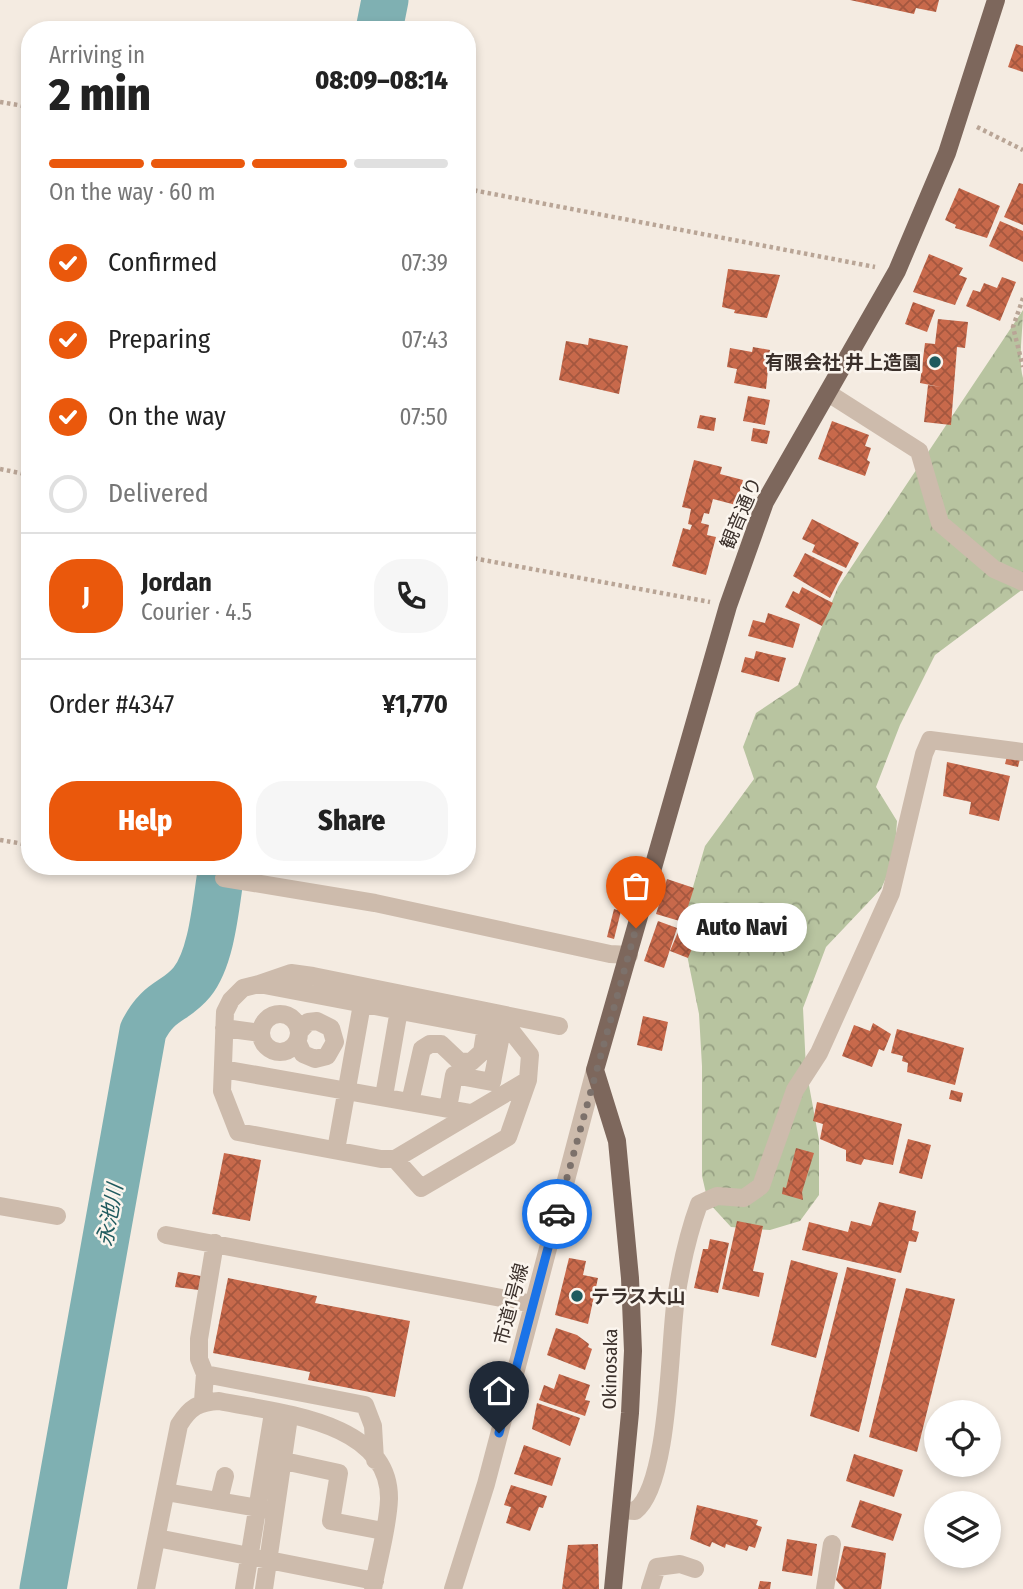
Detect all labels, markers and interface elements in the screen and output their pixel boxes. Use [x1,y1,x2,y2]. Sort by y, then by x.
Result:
text: Arriving in [49,41,145,69]
text: 08:09–08:14 [315,65,448,96]
text: 2 min [49,67,151,122]
text: On the way · 60 m [49,178,216,206]
icon: check [49,244,87,282]
text: Confirmed [108,247,218,278]
text: 07:39 [401,249,448,277]
icon: check [49,321,87,359]
text: Preparing [108,324,210,355]
text: 07:43 [401,326,448,354]
place label: 有限会社 井上造園 [765,351,921,374]
marker: 有限会社 井上造園 [927,354,943,370]
icon: check [49,398,87,436]
text: On the way [108,401,226,432]
text: 07:50 [400,403,448,431]
street label: 観音通り [716,474,766,552]
text: Delivered [108,478,209,509]
button: phone [374,559,448,633]
text: Jordan [141,567,212,598]
text: J [82,581,90,612]
text: Courier · 4.5 [141,598,252,626]
text: Order #4347 [49,689,174,720]
text: ¥1,770 [382,689,448,720]
button: Help [49,781,242,861]
button: Share [256,781,448,861]
pin [606,856,666,928]
icon: bag [617,867,655,905]
callout: Auto Navi [678,904,808,953]
text: Auto Navi [697,913,788,941]
courier [522,1179,592,1249]
water label: 永池川 [92,1180,129,1248]
icon: car [538,1195,576,1233]
street label: 市道1号線 [489,1261,533,1347]
place label: テラス大山 [591,1285,686,1308]
marker: テラス大山 [569,1288,585,1304]
street label: Okinosaka [598,1328,622,1410]
pin [469,1361,529,1433]
icon: home [480,1372,518,1410]
map controls [924,1400,1001,1568]
button: locate [924,1400,1001,1477]
button: layers [924,1491,1001,1568]

